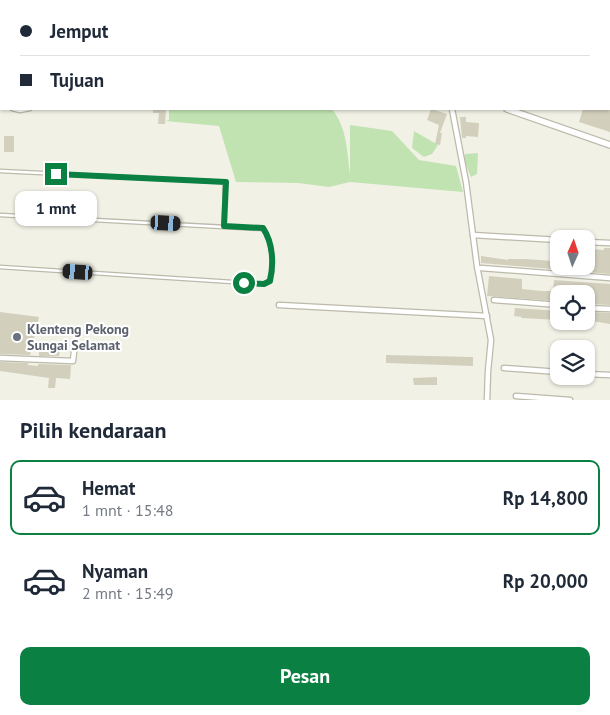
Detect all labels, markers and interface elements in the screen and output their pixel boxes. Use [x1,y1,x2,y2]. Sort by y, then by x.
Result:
text: Jemput [50,19,108,43]
text: Tujuan [50,68,104,92]
route end [45,163,67,185]
callout: 1 mnt [15,192,97,226]
text: 1 mnt [36,198,76,218]
car [150,215,181,231]
north arrow [550,230,595,275]
map controls [550,230,595,385]
car [62,263,93,281]
route start [233,272,255,294]
button: locate [550,285,595,330]
place label: Klenteng Pekong Sungai Selamat [27,320,129,354]
marker: Klenteng Pekong Sungai Selamat [11,331,23,343]
button: layers [550,340,595,385]
text: Pilih kendaraan [20,416,166,444]
icon: car [22,475,67,520]
text: Hemat [82,476,135,500]
text: Rp 14,800 [503,486,588,510]
text: 1 mnt · 15:48 [82,500,173,520]
icon: car [22,558,67,603]
text: Nyaman [82,559,148,583]
text: Rp 20,000 [503,569,588,593]
text: 2 mnt · 15:49 [82,583,173,603]
button: Pesan [20,647,590,705]

